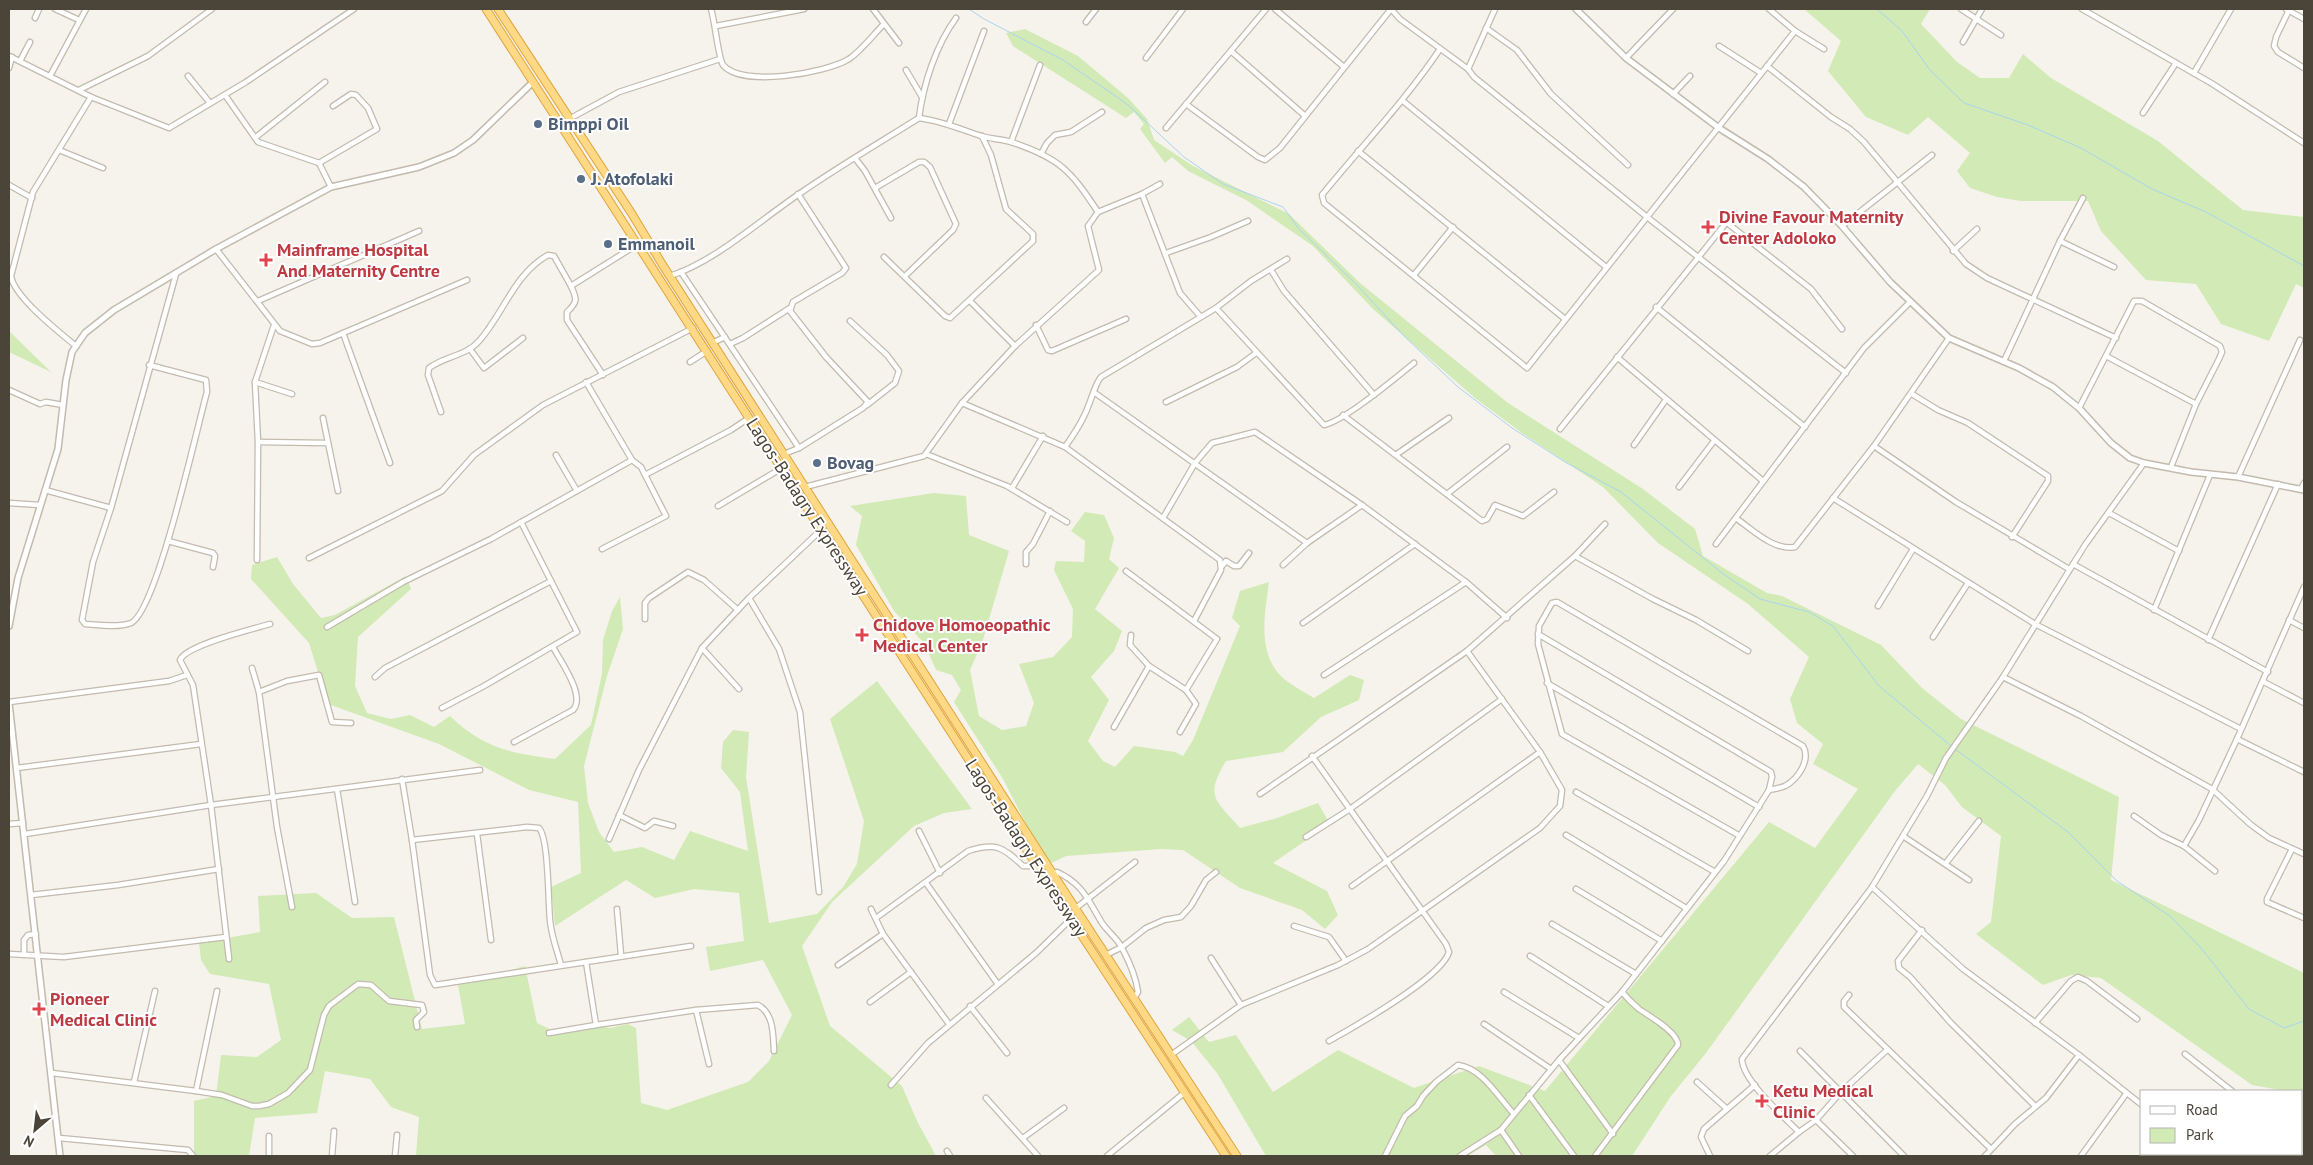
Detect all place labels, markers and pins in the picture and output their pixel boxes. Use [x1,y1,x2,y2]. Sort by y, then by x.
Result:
place label: Bimppi Oil [548,112,629,135]
marker: Bimppi Oil [532,118,544,130]
place label: J. Atofolaki [590,167,673,190]
marker: J. Atofolaki [575,173,587,185]
place label: Divine Favour Maternity Center Adoloko [1719,205,1904,249]
marker: Divine Favour Maternity Center Adoloko [1701,220,1715,234]
place label: Emmanoil [618,232,696,255]
place label: Mainframe Hospital And Maternity Centre [277,238,440,282]
marker: Emmanoil [602,238,614,250]
marker: Mainframe Hospital And Maternity Centre [259,253,273,267]
place label: Bovag [827,451,874,474]
marker: Bovag [811,457,823,469]
place label: Chidove Homoeopathic Medical Center [873,613,1051,657]
marker: Chidove Homoeopathic Medical Center [855,628,869,642]
place label: Pioneer Medical Clinic [50,987,157,1031]
marker: Pioneer Medical Clinic [32,1002,46,1016]
place label: Ketu Medical Clinic [1773,1079,1874,1123]
marker: Ketu Medical Clinic [1755,1094,1769,1108]

